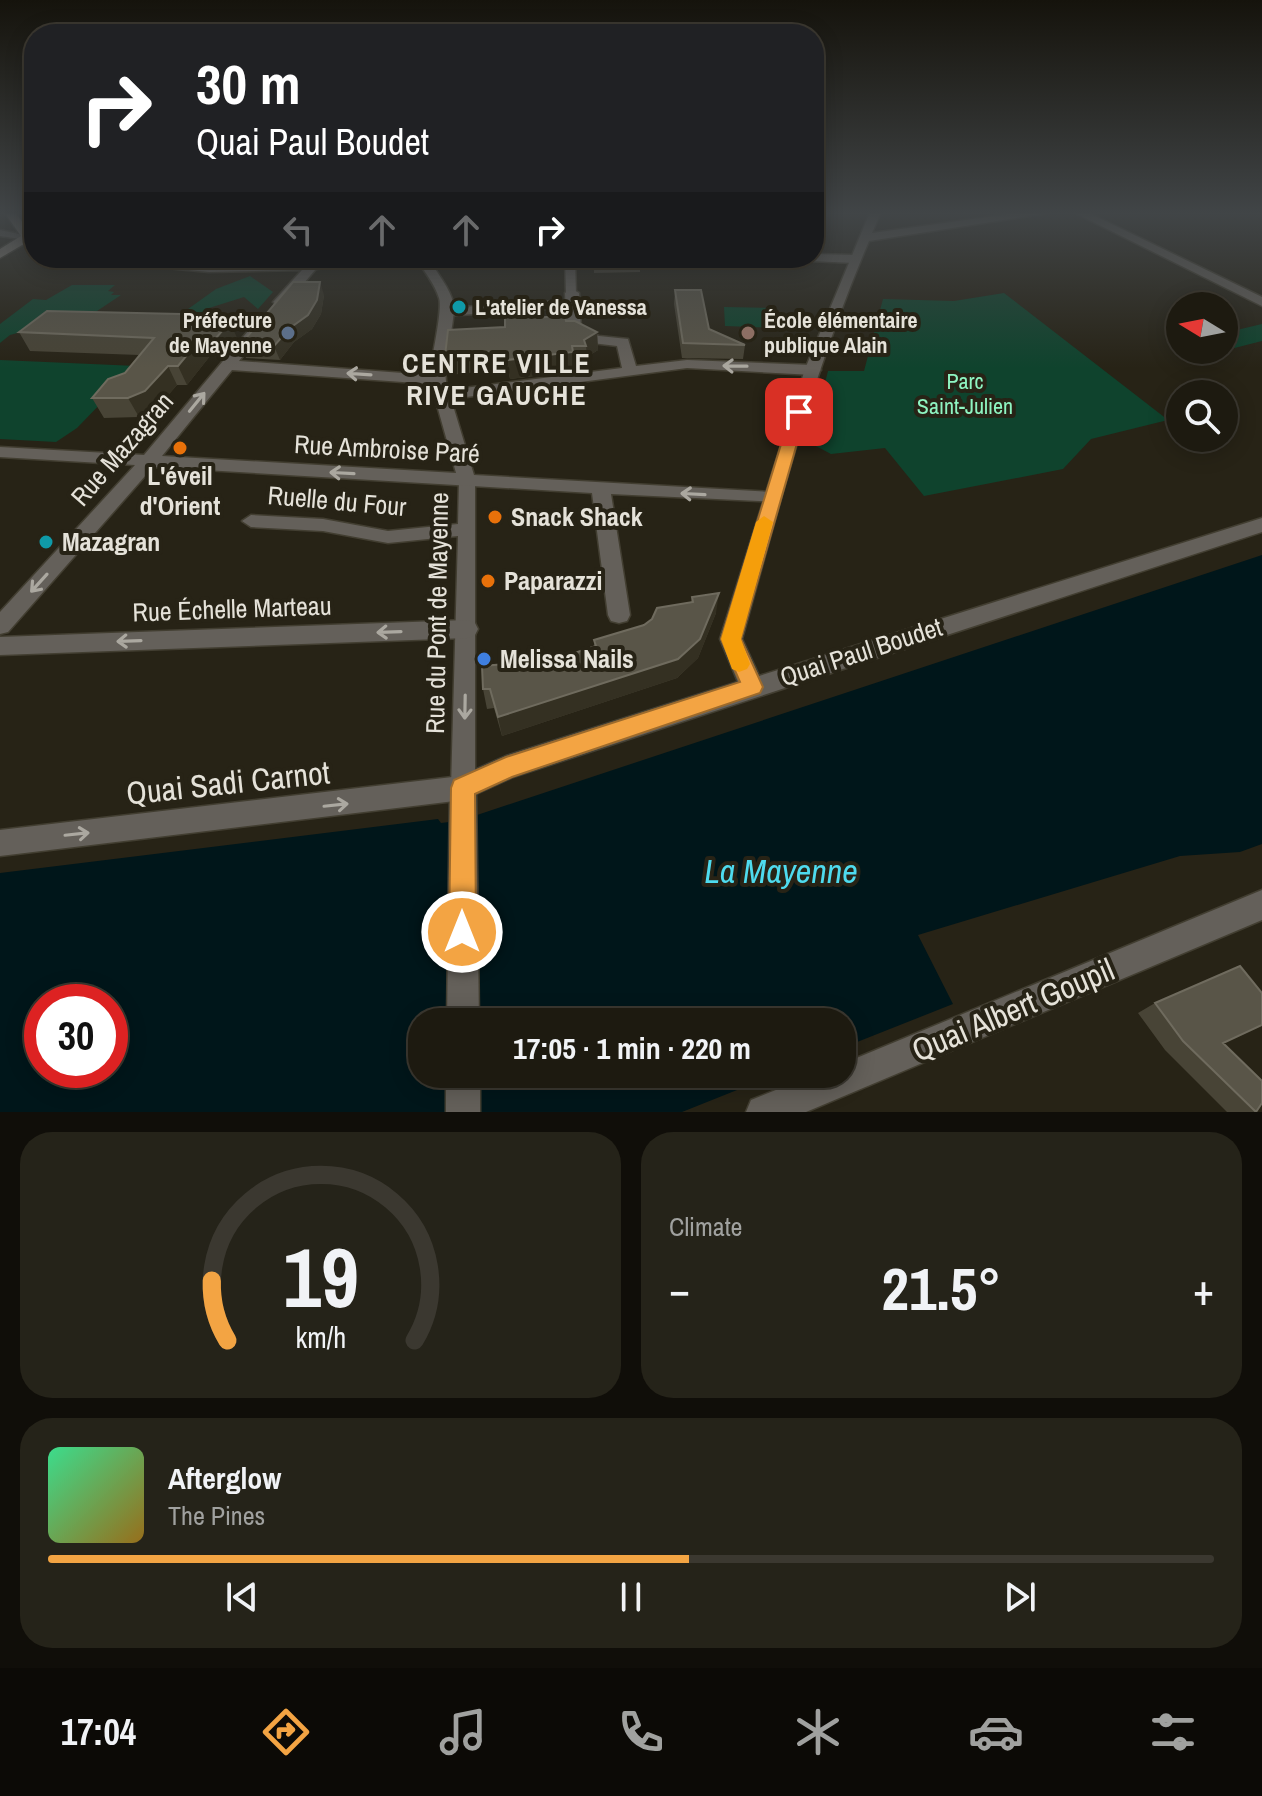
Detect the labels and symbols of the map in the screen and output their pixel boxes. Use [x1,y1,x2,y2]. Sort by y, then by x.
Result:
place label: L'atelier de Vanessa [475,292,647,322]
north arrow [1166,292,1238,364]
marker: L'atelier de Vanessa [450,298,468,316]
place label: Préfecture de Mayenne [169,305,272,360]
place label: École élémentaire publique Alain [764,305,917,360]
marker: Préfecture de Mayenne [279,324,297,342]
marker: École élémentaire publique Alain [739,324,757,342]
district label: CENTRE VILLE RIVE GAUCHE [402,344,592,414]
one-way arrow [722,358,749,373]
one-way arrow [346,366,373,381]
park label: Parc Saint-Julien [917,366,1013,421]
pin [765,378,833,446]
street label: Rue Mazagran [63,384,181,513]
one-way arrow [188,393,206,413]
street label: Rue Ambroise Paré [293,426,481,471]
marker: L'éveil d'Orient [171,439,189,457]
place label: L'éveil d'Orient [140,458,220,523]
one-way arrow [329,465,356,480]
street label: Ruelle du Four [266,477,408,524]
one-way arrow [680,487,707,502]
street label: Rue du Pont de Mayenne [417,492,456,734]
place label: Snack Shack [511,499,643,534]
marker: Snack Shack [486,508,504,526]
place label: Mazagran [62,524,160,559]
marker: Mazagran [37,533,55,551]
place label: Paparazzi [504,563,602,598]
one-way arrow [30,572,48,592]
marker: Paparazzi [479,572,497,590]
street label: Rue Échelle Marteau [132,588,332,629]
street label: Quai Paul Boudet [775,609,946,694]
one-way arrow [376,624,403,639]
one-way arrow [116,634,143,649]
place label: Melissa Nails [500,641,634,676]
marker: Melissa Nails [475,650,493,668]
one-way arrow [457,693,473,720]
street label: Quai Sadi Carnot [124,750,332,815]
one-way arrow [322,797,349,812]
one-way arrow [64,826,90,841]
water label: La Mayenne [704,848,858,894]
position arrow [420,890,504,974]
street label: Quai Albert Goupil [905,948,1121,1072]
speed limit sign: 30 [24,984,128,1088]

